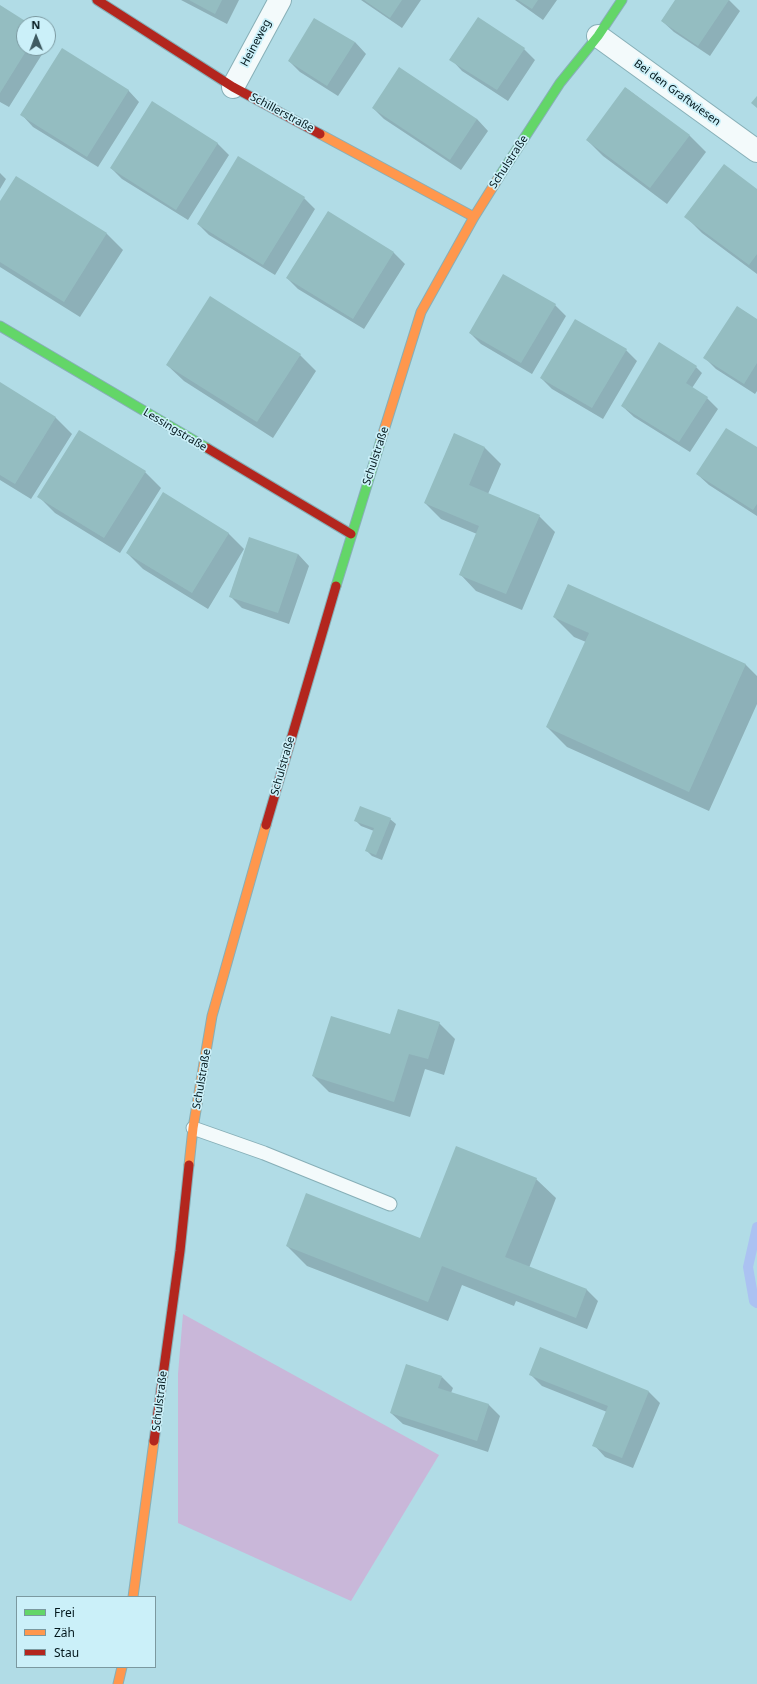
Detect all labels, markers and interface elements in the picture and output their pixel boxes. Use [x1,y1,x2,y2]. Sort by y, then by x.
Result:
north arrow [16,16,56,56]
text: N [31,17,40,32]
street label: Heineweg [238,17,274,69]
street label: Bei den Graftwiesen [631,57,723,129]
street label: Schillerstraße [248,91,316,135]
street label: Schulstraße [487,133,531,191]
street label: Lessingstraße [141,406,209,454]
street label: Schulstraße [360,425,392,487]
street label: Schulstraße [268,735,298,797]
street label: Schulstraße [190,1048,214,1110]
street label: Schulstraße [150,1370,170,1432]
legend [16,1596,156,1668]
text: Frei [54,1604,75,1621]
text: Zäh [54,1624,75,1641]
text: Stau [54,1644,79,1661]

